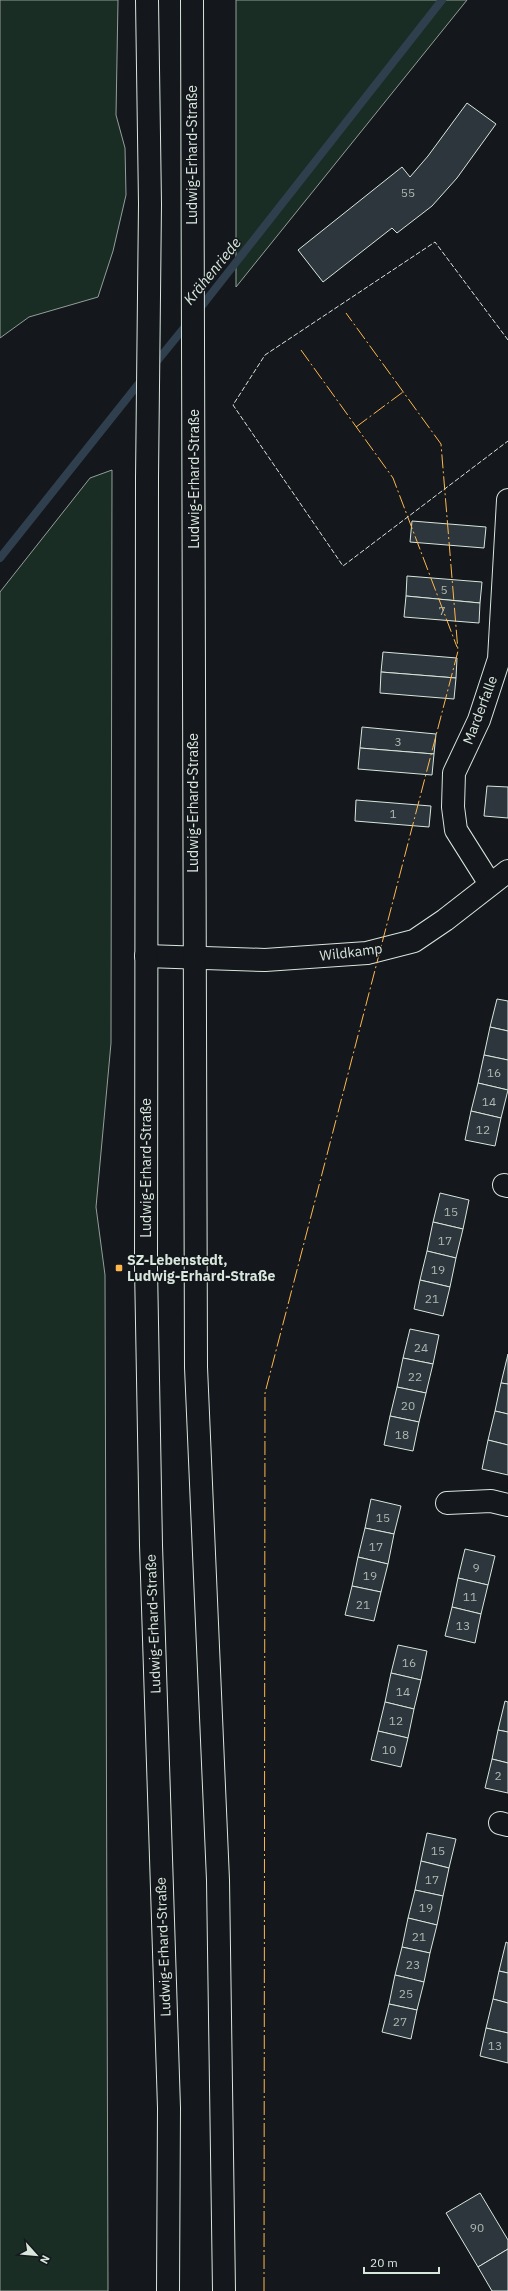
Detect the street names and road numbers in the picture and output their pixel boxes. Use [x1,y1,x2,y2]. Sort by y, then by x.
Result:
street label: Ludwig-Erhard-Straße [183,85,201,225]
street label: Ludwig-Erhard-Straße [185,409,203,549]
street label: Marderfalle [459,673,501,747]
street label: Ludwig-Erhard-Straße [184,733,202,873]
street label: Wildkamp [319,939,383,965]
street label: Ludwig-Erhard-Straße [137,1098,155,1238]
street label: Ludwig-Erhard-Straße [142,1554,164,1694]
street label: Ludwig-Erhard-Straße [152,1877,174,2017]

